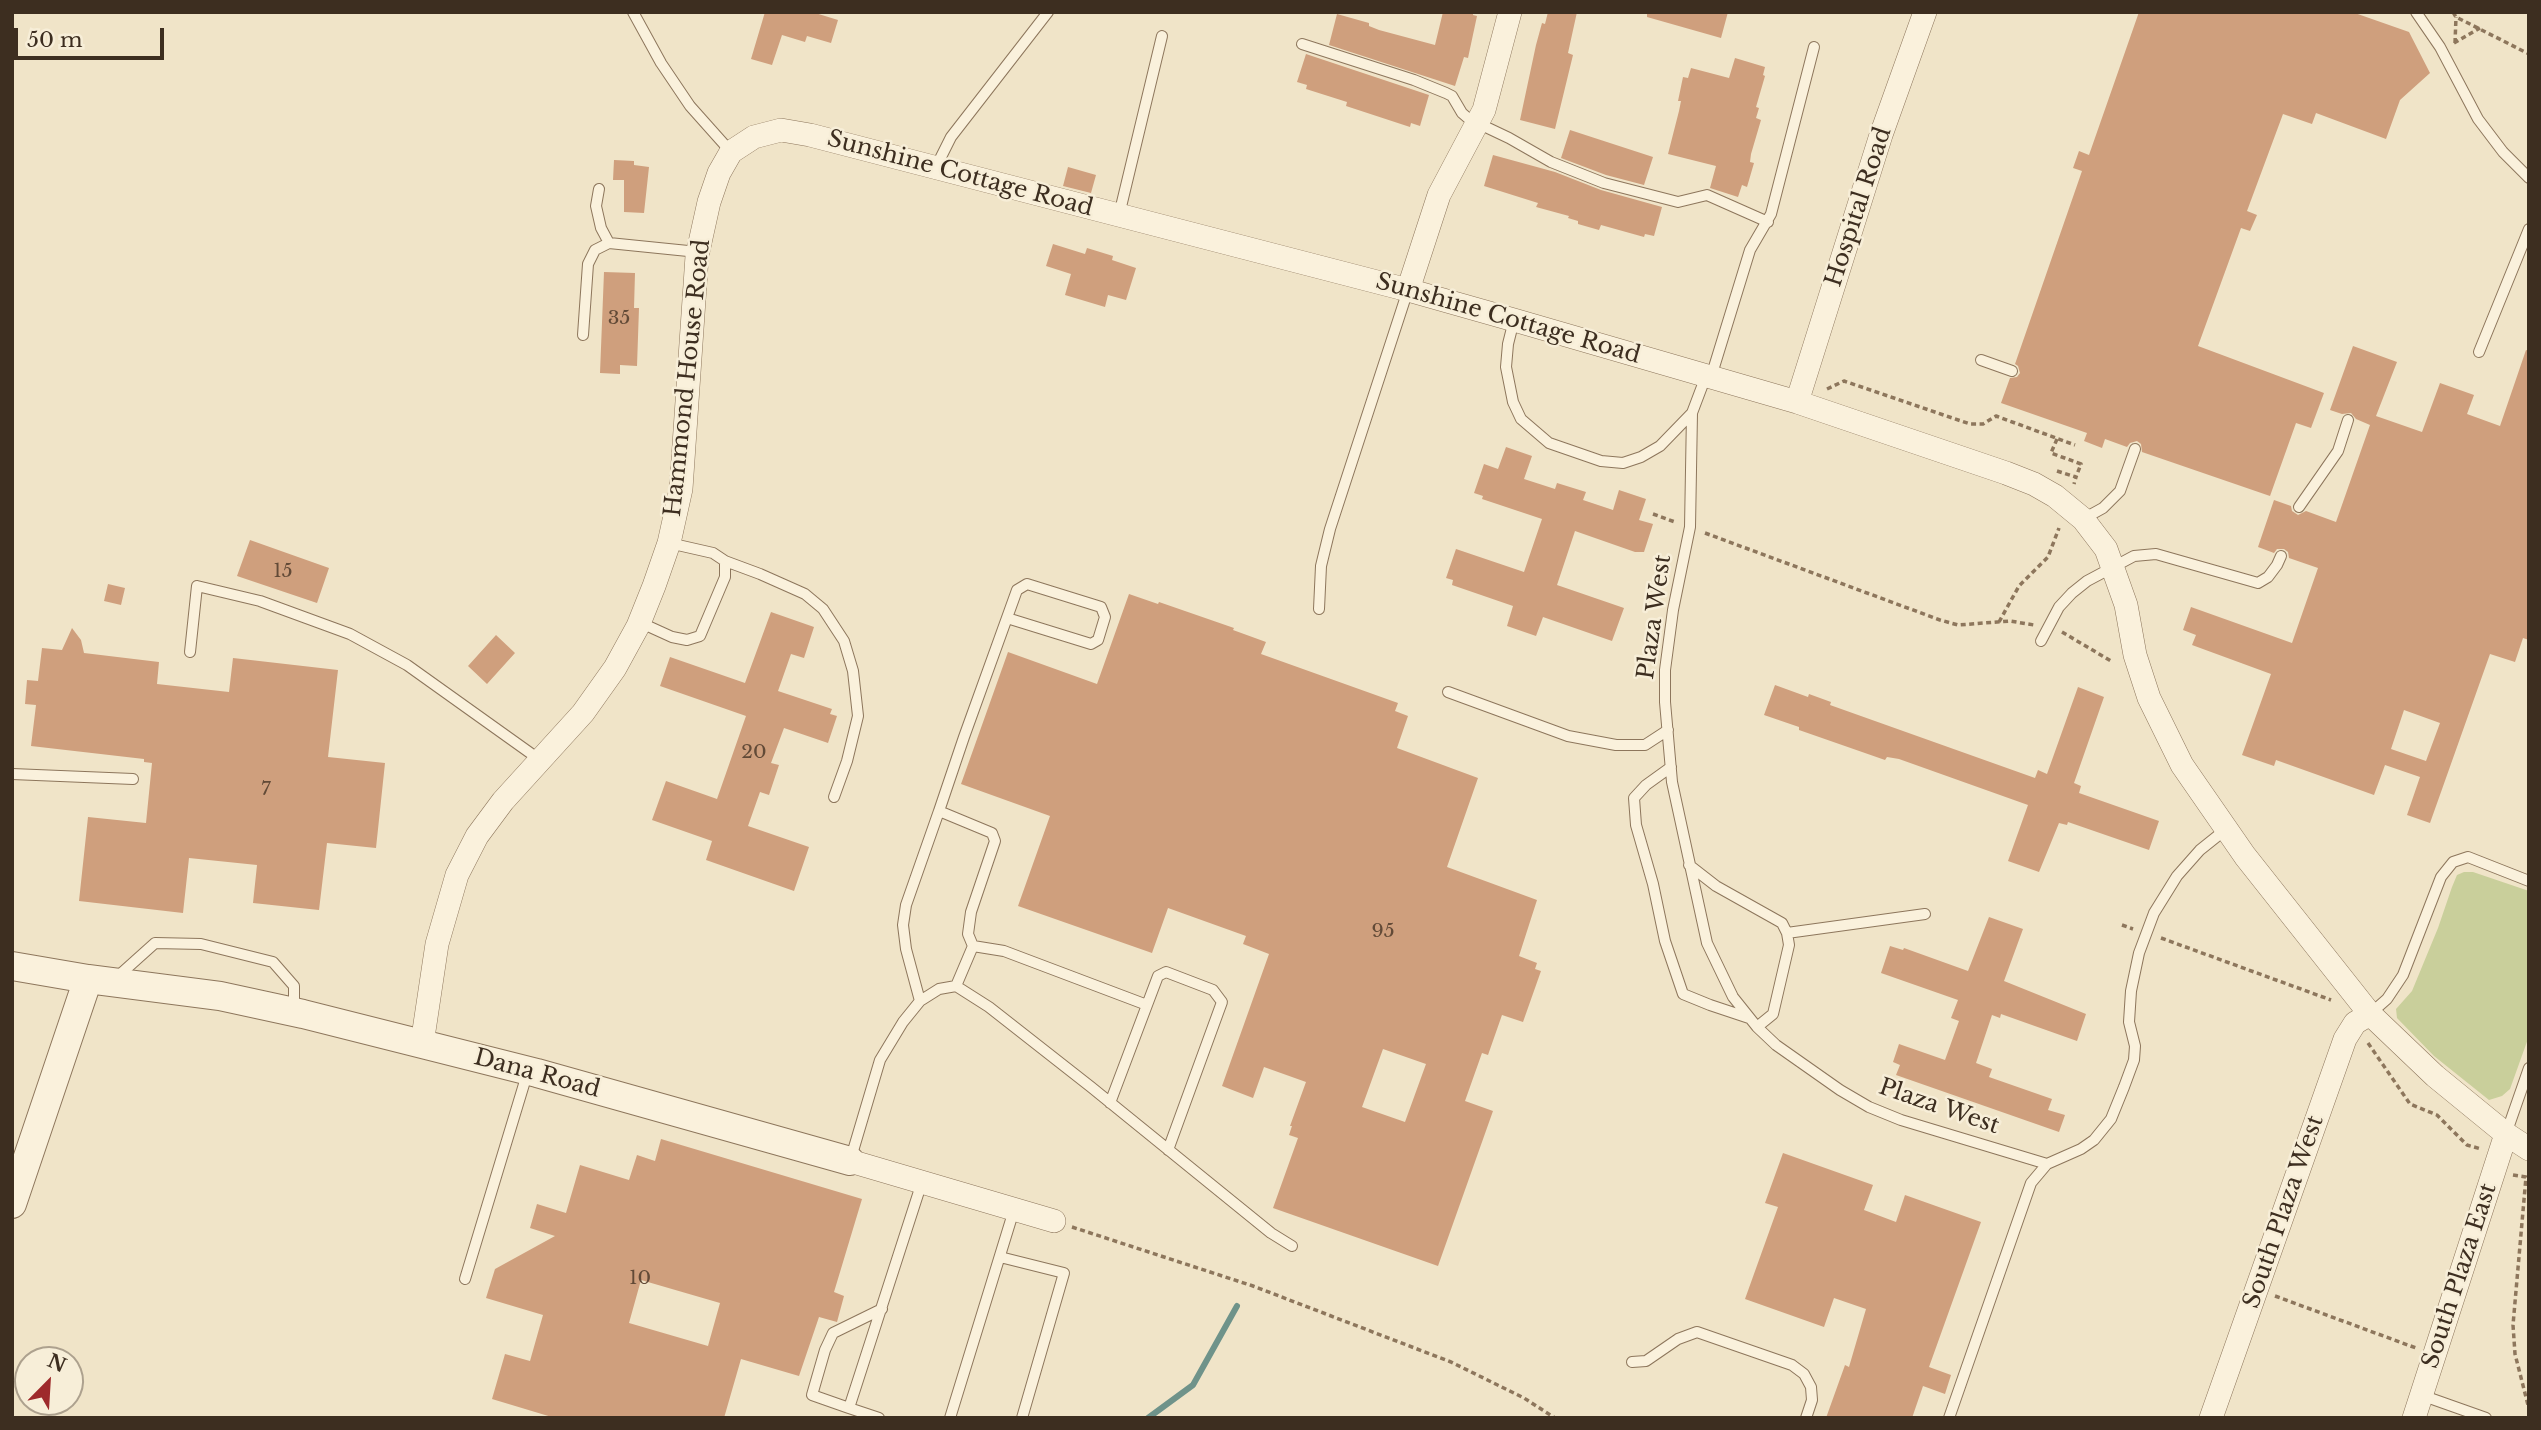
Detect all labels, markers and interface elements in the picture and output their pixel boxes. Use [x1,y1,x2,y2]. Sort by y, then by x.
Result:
scale bar [18,14,168,58]
text: 50 m [27,27,82,53]
street label: Hospital Road [1820,124,1898,290]
street label: Sunshine Cottage Road [824,125,1096,223]
street label: Hammond House Road [660,238,716,518]
street label: Sunshine Cottage Road [1372,268,1644,370]
house number: 35 [608,308,630,330]
street label: Plaza West [1633,553,1677,681]
house number: 15 [273,561,293,583]
house number: 20 [741,742,767,764]
house number: 7 [261,779,271,801]
house number: 95 [1371,921,1395,943]
street label: Dana Road [471,1044,603,1104]
street label: Plaza West [1875,1073,2003,1141]
street label: South Plaza West [2238,1112,2330,1312]
street label: South Plaza East [2417,1180,2503,1372]
house number: 10 [629,1268,651,1290]
north arrow [14,1346,84,1416]
text: N [44,1349,70,1377]

